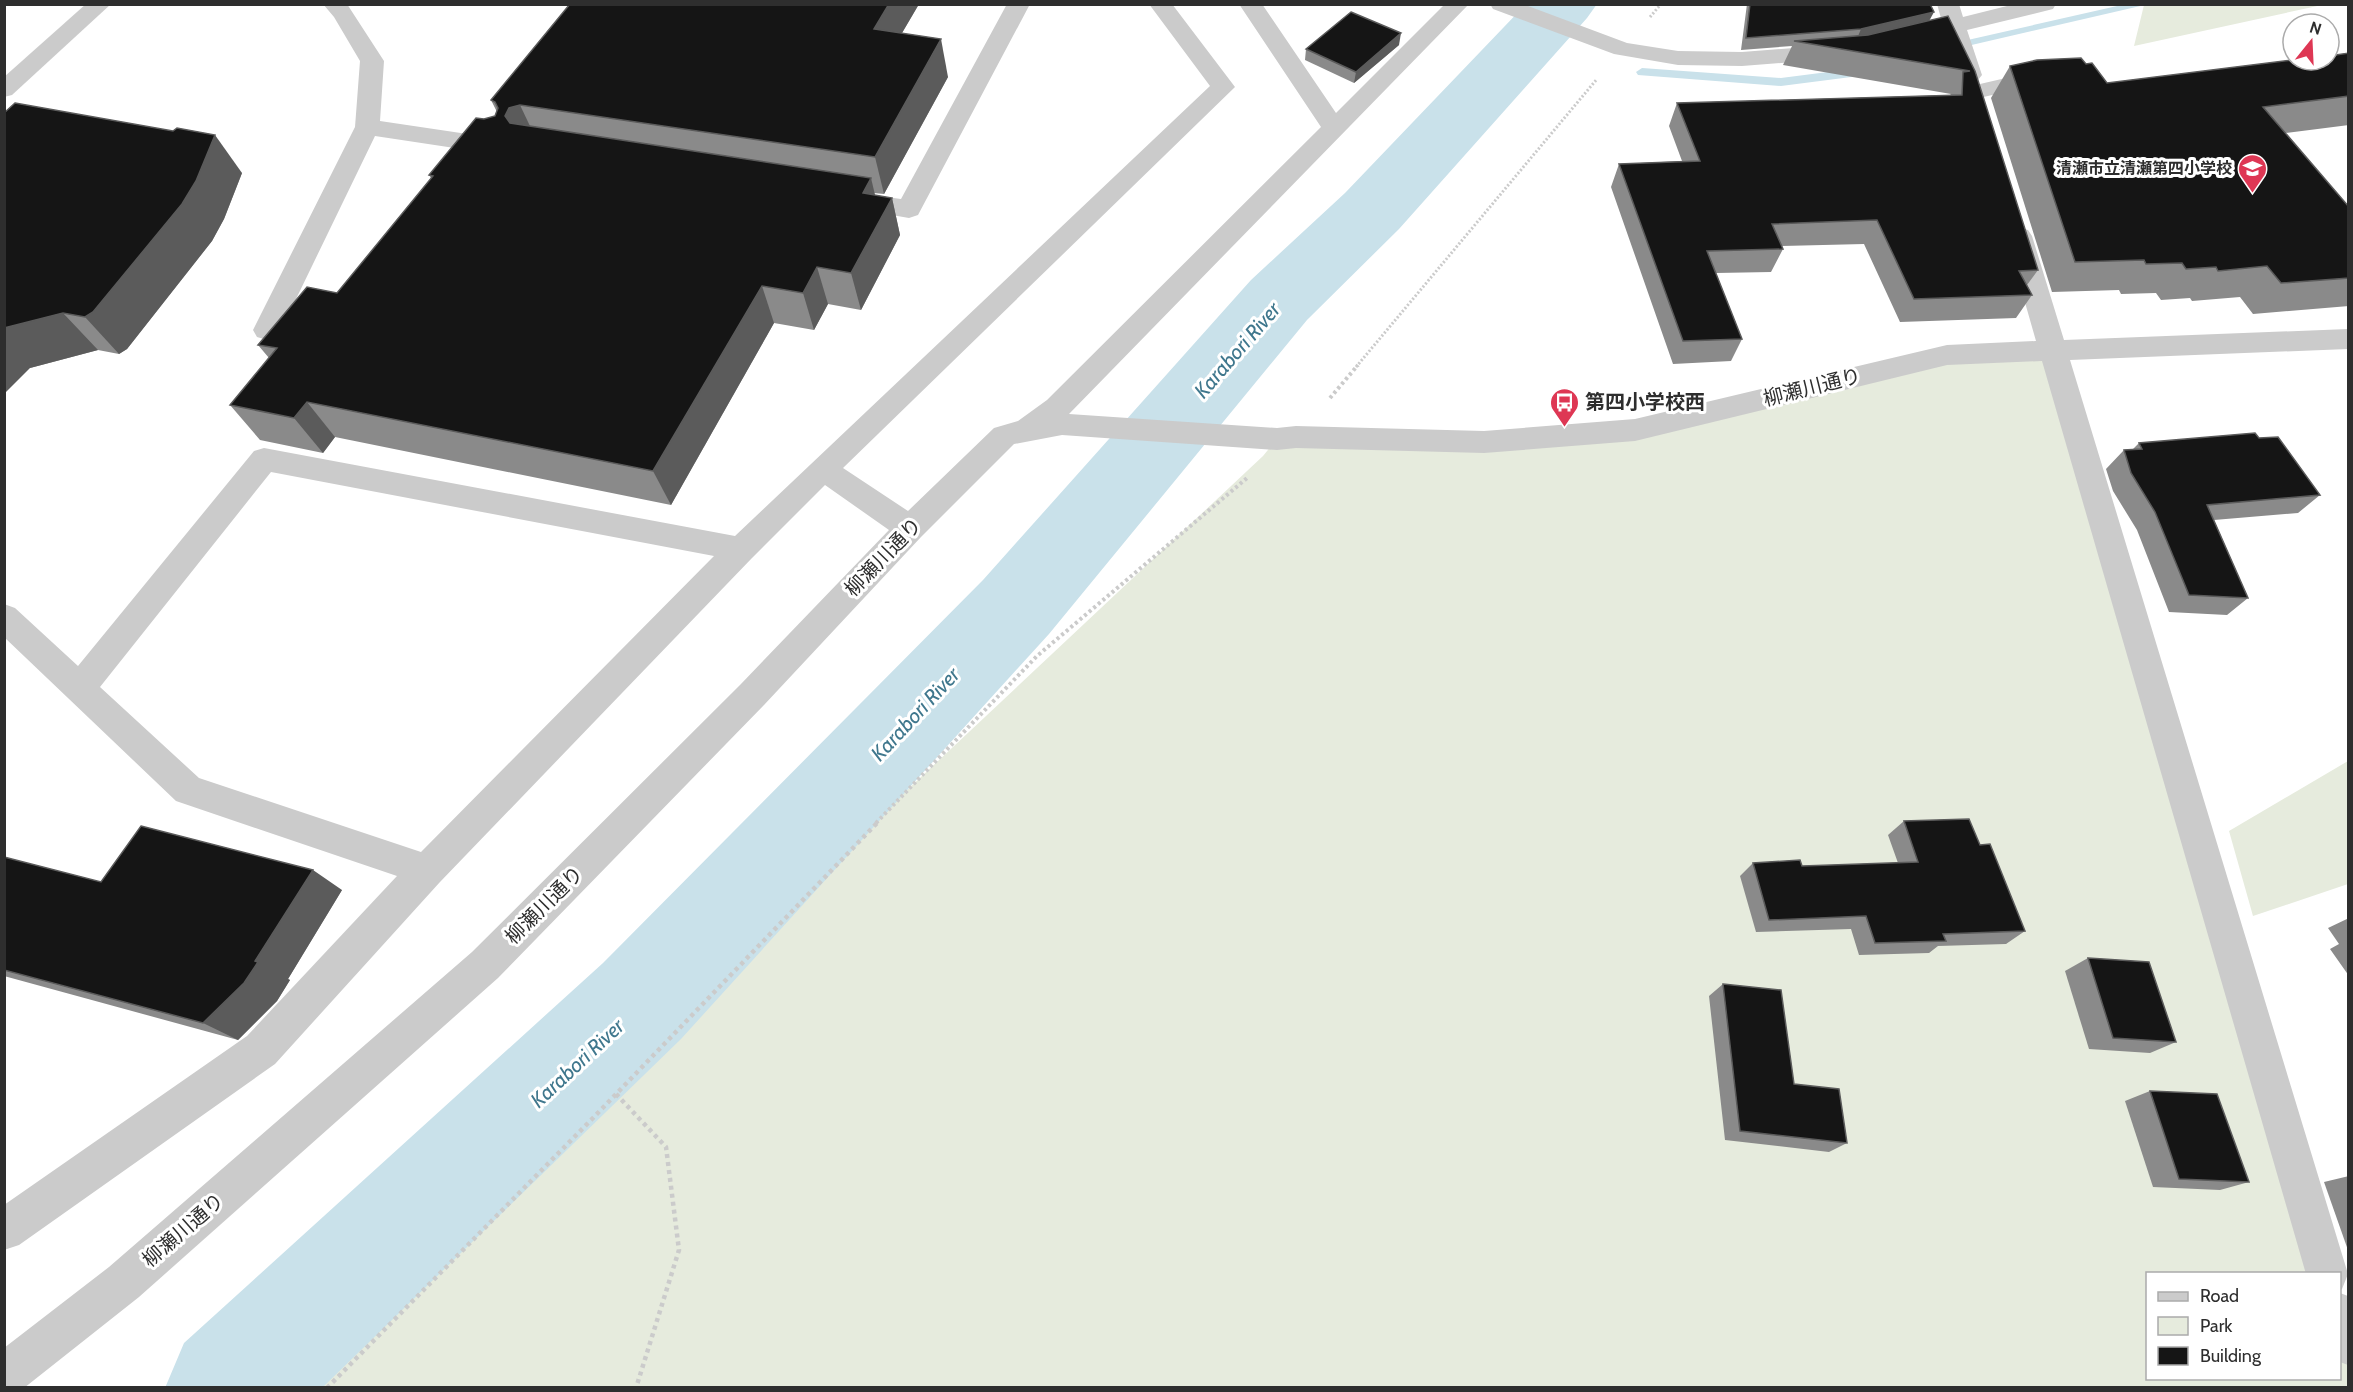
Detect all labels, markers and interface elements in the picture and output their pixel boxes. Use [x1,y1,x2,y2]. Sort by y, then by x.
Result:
north arrow [2281,12,2341,72]
text: N [2307,17,2324,39]
school or university icon: 清瀬市立清瀬第四小学校 [2237,152,2269,194]
place label: 清瀬市立清瀬第四小学校 [2056,159,2232,178]
water label: Karabori River [1189,296,1286,403]
street label: 柳瀬川通り [1761,363,1863,411]
bus stop icon: 第四小学校西 [1548,386,1580,428]
place label: 第四小学校西 [1585,390,1705,414]
street label: 柳瀬川通り [840,513,926,601]
water label: Karabori River [865,661,966,766]
street label: 柳瀬川通り [500,861,588,949]
water label: Karabori River [525,1012,630,1113]
street label: 柳瀬川通り [137,1188,229,1272]
legend [2146,1272,2341,1380]
text: Road [2200,1285,2239,1307]
text: Park [2200,1315,2233,1337]
text: Building [2200,1345,2262,1367]

